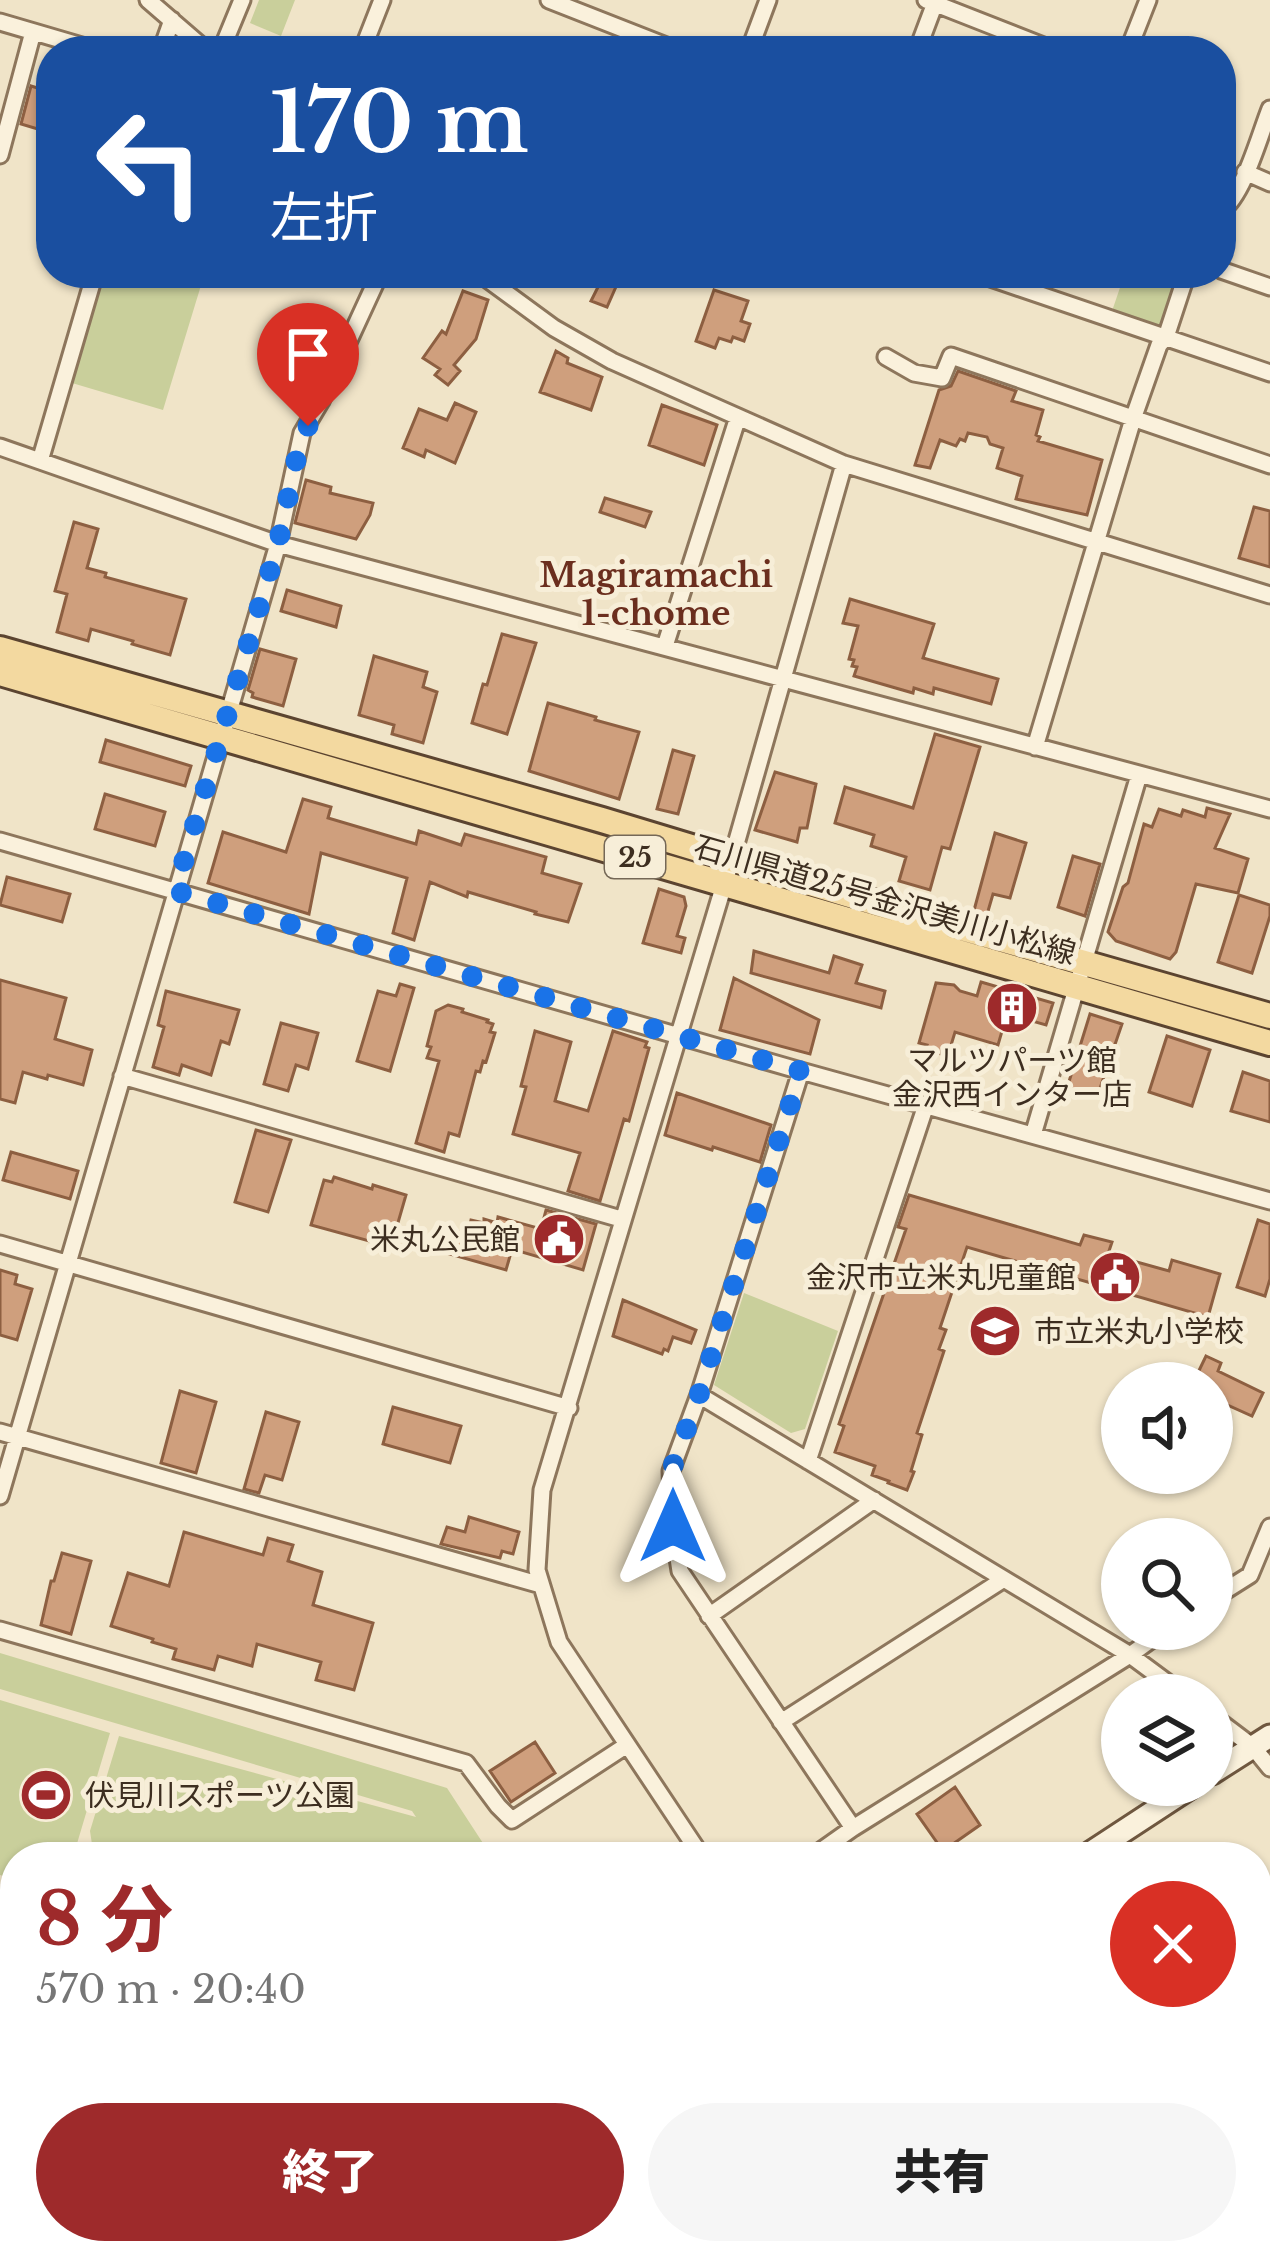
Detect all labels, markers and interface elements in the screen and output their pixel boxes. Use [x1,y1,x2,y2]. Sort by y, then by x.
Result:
text: 170 m [270,71,529,175]
icon: left [72,84,228,240]
text: 左折 [270,185,378,252]
pin [257,303,359,426]
icon: arrive [275,321,341,387]
district label: Magiramachi 1-chome [539,555,773,634]
street label: 石川県道25号金沢美川小松線 [690,828,1080,972]
road number: 25 [605,836,665,878]
building icon: マルツパーツ館 金沢西インター店 [984,980,1040,1036]
place label: マルツパーツ館 金沢西インター店 [892,1042,1132,1113]
public building icon: 米丸公民館 [531,1211,587,1267]
place label: 米丸公民館 [370,1221,520,1258]
public building icon: 金沢市立米丸児童館 [1087,1249,1143,1305]
place label: 金沢市立米丸児童館 [806,1259,1076,1296]
school or university icon: 市立米丸小学校 [967,1303,1023,1359]
place label: 市立米丸小学校 [1034,1313,1244,1350]
map controls [1101,1362,1233,1806]
button: sound [1101,1362,1233,1494]
position arrow [610,1463,736,1589]
button: search [1101,1518,1233,1650]
button: layers [1101,1674,1233,1806]
sports icon: 伏見川スポーツ公園 [18,1767,74,1823]
place label: 伏見川スポーツ公園 [85,1777,354,1814]
text: 8 分 [36,1875,173,1964]
button: close [1110,1881,1236,2007]
text: 570 m · 20:40 [36,1965,306,2014]
button: 終了 [36,2103,624,2241]
button: 共有 [648,2103,1236,2241]

